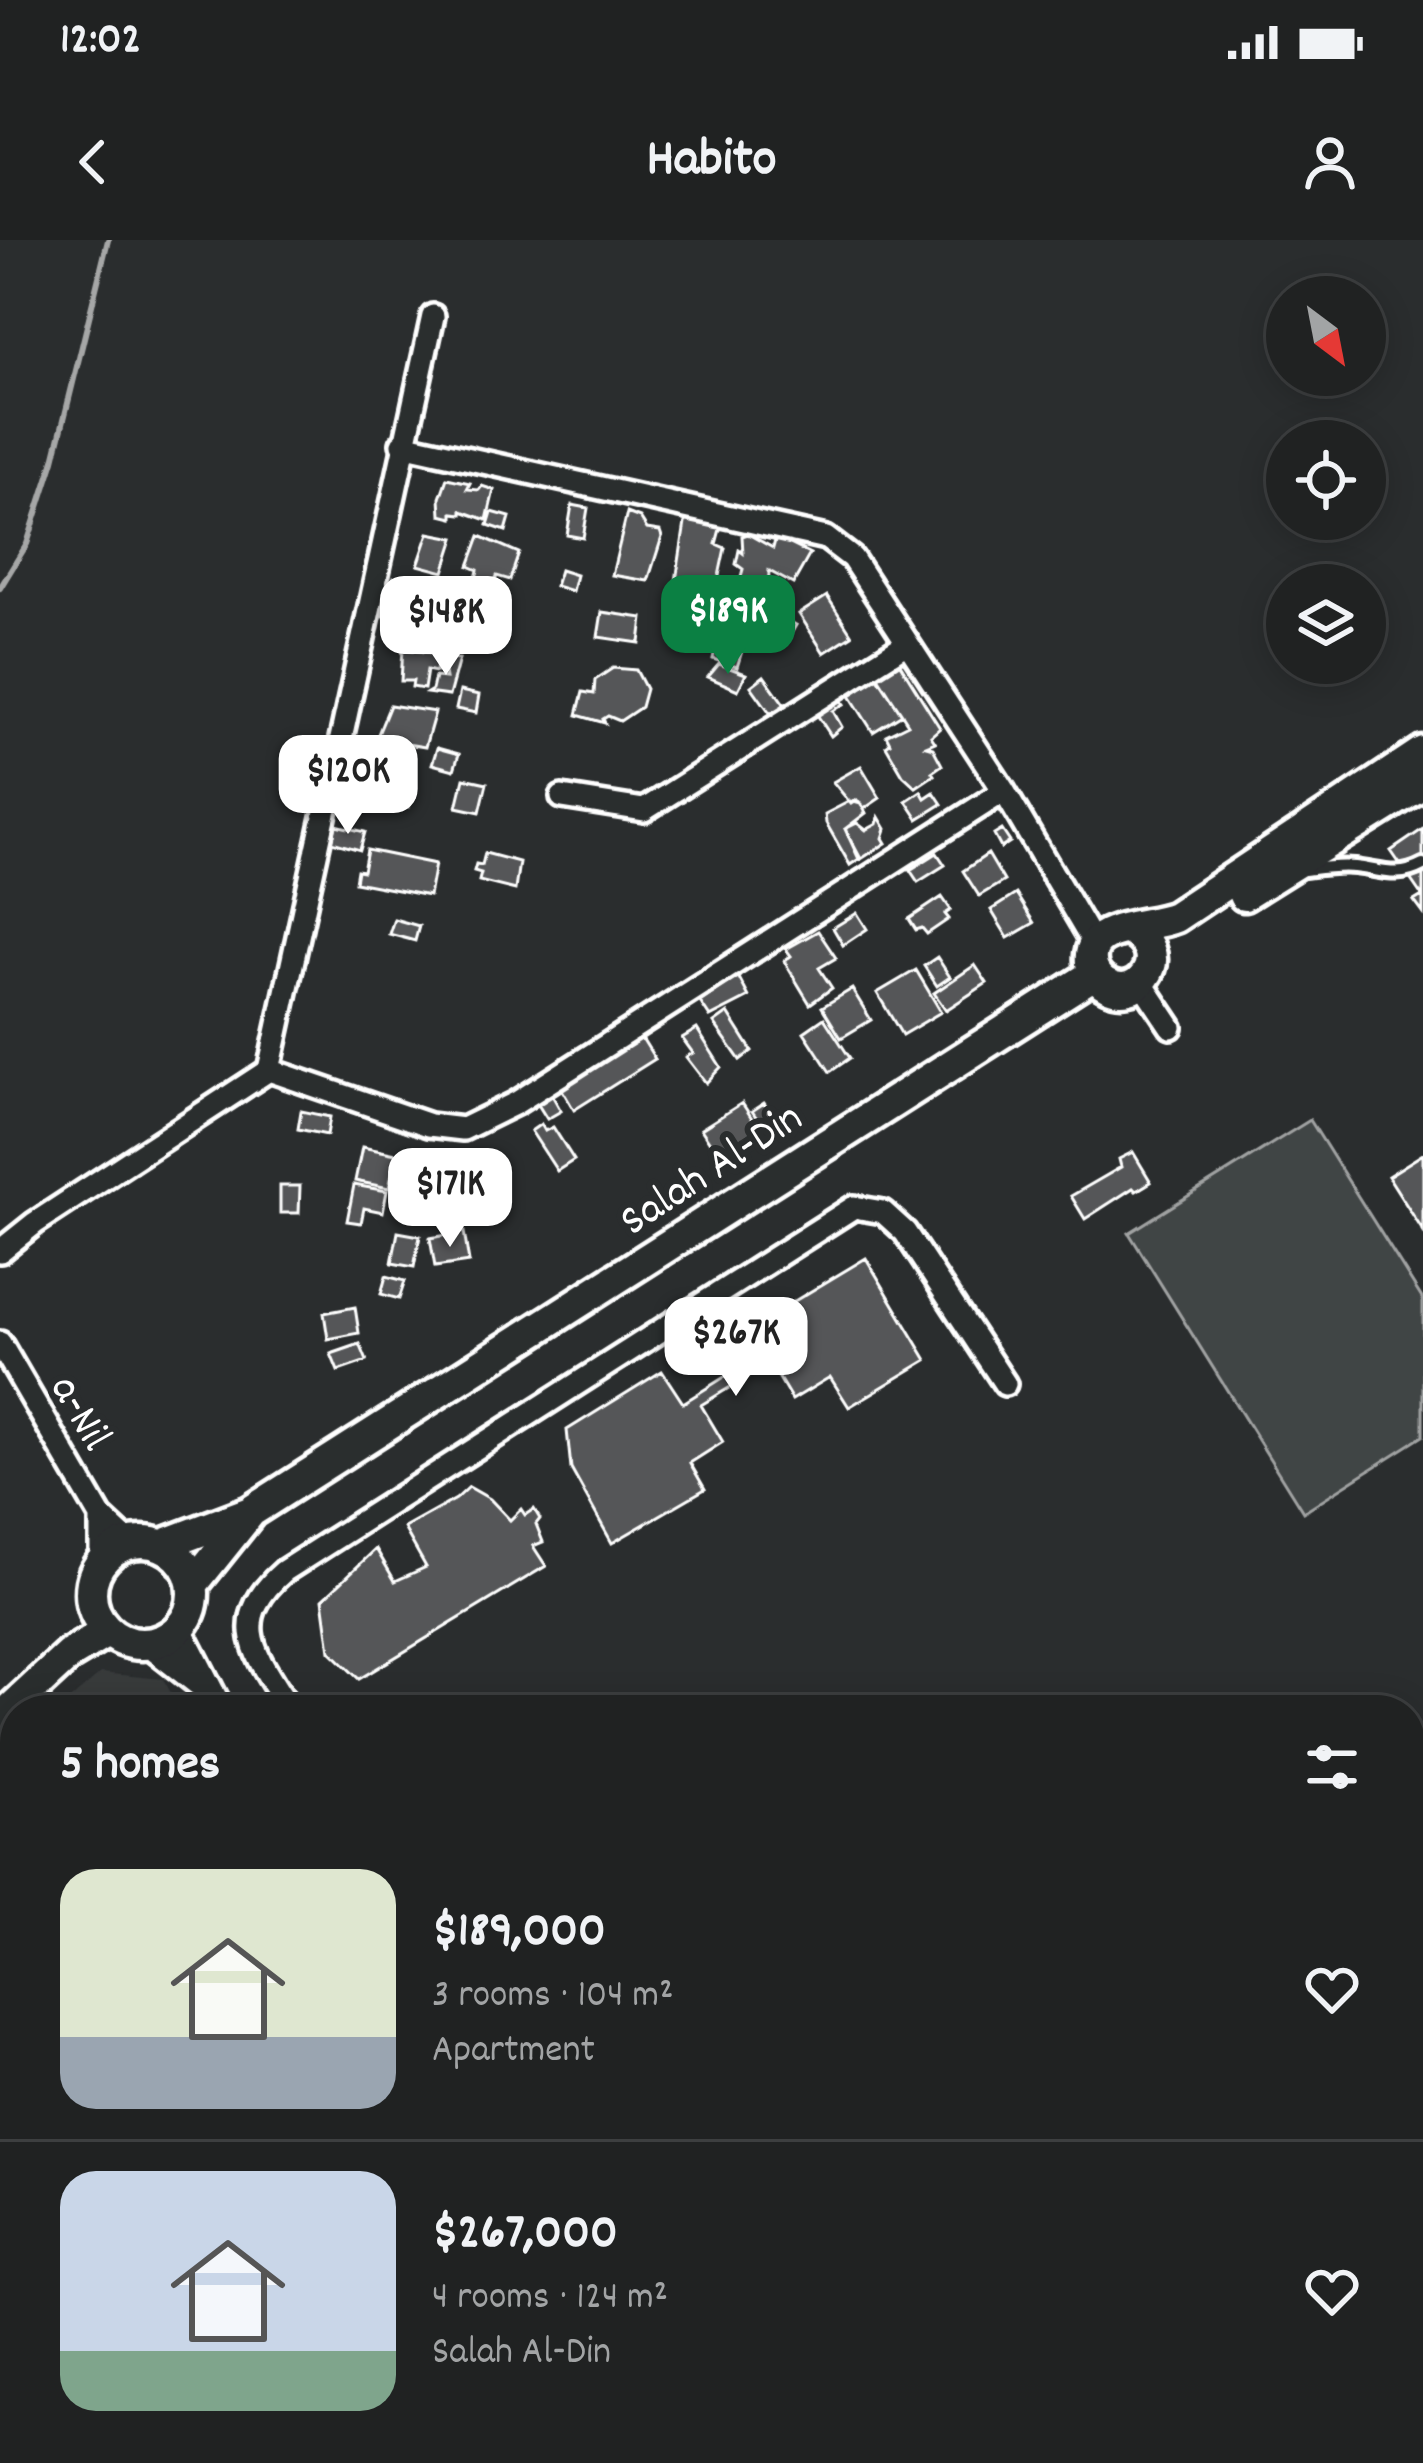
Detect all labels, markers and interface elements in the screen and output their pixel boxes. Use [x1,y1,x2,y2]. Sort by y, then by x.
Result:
text: 12:02 [60,10,141,74]
text: Habito [646,124,777,201]
icon: back [60,129,126,195]
icon: person [1297,129,1363,195]
north arrow [1266,276,1386,396]
map controls [1266,276,1386,684]
button: locate [1266,420,1386,540]
button: layers [1266,564,1386,684]
pin: $189K [644,575,812,677]
pin: $148K [362,576,530,678]
text: $189K [688,586,768,641]
text: $148K [407,587,485,642]
pin: $120K [264,735,432,837]
text: $120K [306,746,390,801]
street label: Salah Al-Din [609,1089,817,1255]
pin: $171K [366,1148,534,1250]
text: $171K [415,1159,485,1214]
pin: $267K [652,1297,820,1399]
text: $267K [692,1308,780,1363]
street label: a-Nil [31,1365,125,1464]
text: 5 homes [60,1731,220,1803]
icon: filters [1299,1734,1365,1800]
text: $189,000 [432,1898,606,1970]
icon: home [156,1917,300,2061]
icon: heart [1299,1956,1365,2022]
text: 3 rooms · 104 m² [432,1970,673,2025]
text: Apartment [432,2025,595,2080]
text: $267,000 [432,2200,618,2272]
icon: home [156,2219,300,2363]
icon: heart [1299,2258,1365,2324]
text: 4 rooms · 124 m² [432,2272,668,2327]
text: Salah Al-Din [432,2327,611,2382]

